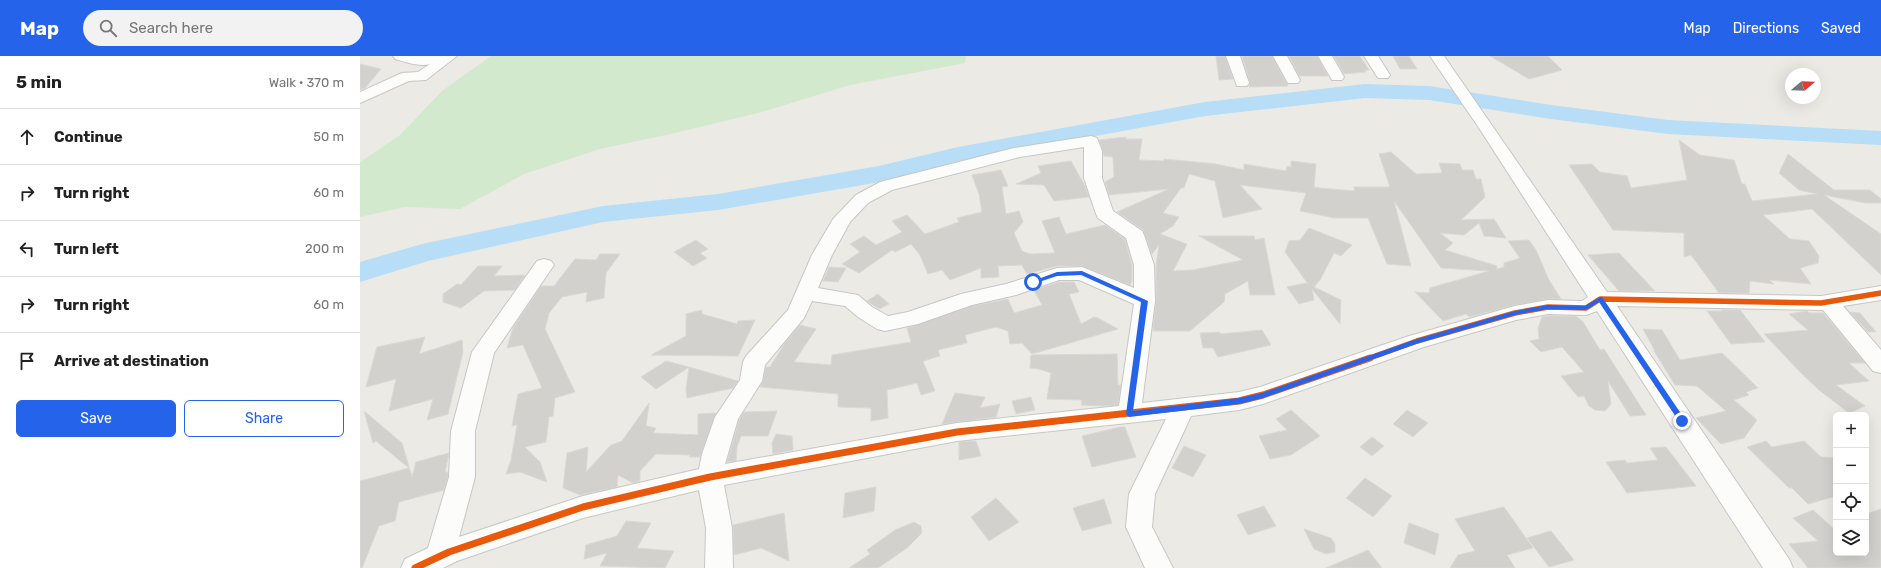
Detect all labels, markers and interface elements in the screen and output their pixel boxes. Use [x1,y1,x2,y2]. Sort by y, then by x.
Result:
search box [83,10,363,46]
text: Map [20,17,59,40]
icon: search [97,17,119,39]
text: Search here [129,19,213,37]
text: Map [1684,20,1711,37]
text: Directions [1733,20,1799,37]
text: Saved [1821,20,1861,37]
north arrow [1785,68,1821,104]
text: 5 min [16,72,62,92]
text: Walk · 370 m [269,75,344,90]
icon: ahead [16,126,38,148]
text: Continue [54,128,123,146]
text: 50 m [313,129,344,144]
icon: right [16,182,38,204]
text: Turn right [54,184,129,202]
text: 60 m [313,185,344,200]
icon: left [16,238,38,260]
text: Turn left [54,240,119,258]
text: 200 m [305,241,344,256]
route start [1024,273,1042,291]
icon: right [16,294,38,316]
text: Turn right [54,296,129,314]
text: 60 m [313,297,344,312]
icon: arrive [16,350,38,372]
text: Arrive at destination [54,352,209,370]
button: Save [16,400,176,437]
button: Share [184,400,344,437]
route end [1673,412,1691,430]
map controls [1833,412,1869,556]
button: + [1833,412,1869,448]
button: − [1833,448,1869,484]
button: locate [1833,484,1869,520]
button: layers [1833,520,1869,556]

